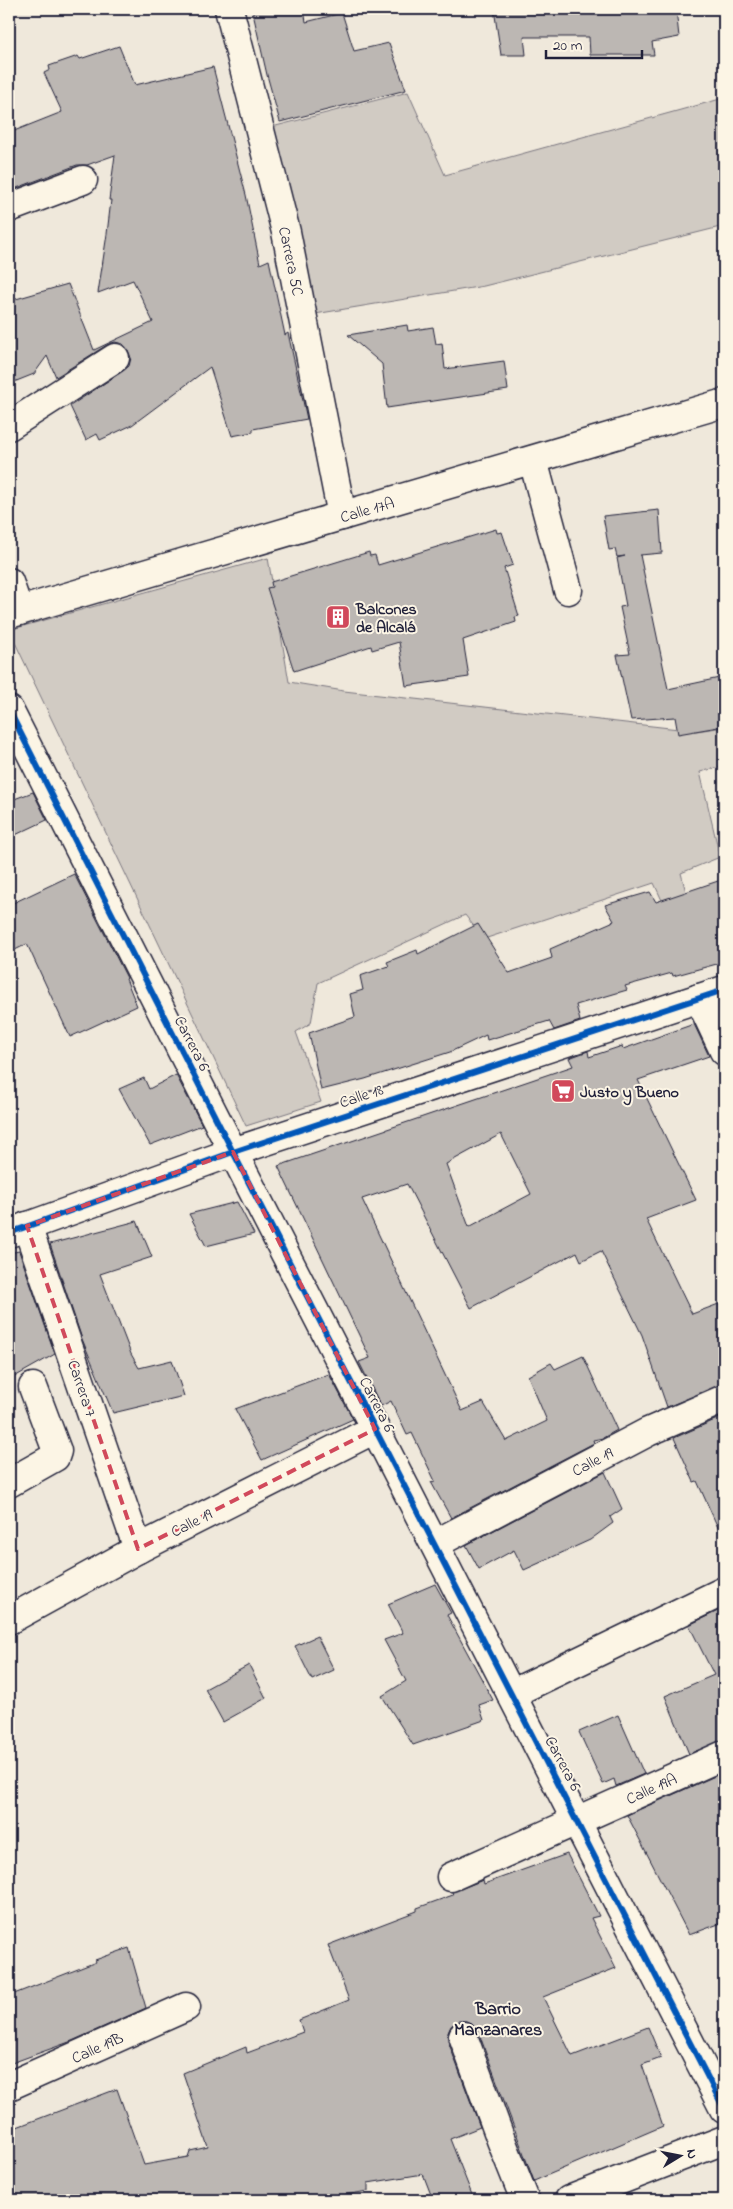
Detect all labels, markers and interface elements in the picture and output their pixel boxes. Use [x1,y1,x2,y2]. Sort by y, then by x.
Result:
scale bar [546,28,642,60]
text: 20 m [553,35,583,57]
street label: Carrera 5C [271,225,309,298]
street label: Calle 17A [338,492,398,530]
place label: Balcones de Alcalá [355,598,417,640]
building icon: Balcones de Alcalá [325,604,351,630]
street label: Carrera 6 [167,1012,215,1076]
supermarket icon: Justo y Bueno [550,1078,576,1104]
street label: Calle 18 [336,1079,387,1115]
place label: Justo y Bueno [580,1081,679,1106]
street label: Carrera 7 [60,1357,102,1421]
street label: Carrera 6 [352,1373,400,1437]
street label: Calle 19 [568,1442,618,1484]
street label: Calle 19 [167,1503,217,1544]
street label: Carrera 6 [538,1732,587,1796]
street label: Calle 19A [622,1768,681,1812]
district label: Barrio Manzanares [454,1997,542,2044]
street label: Calle 19B [68,2027,128,2071]
north arrow [656,2132,706,2182]
text: N [680,2148,702,2160]

